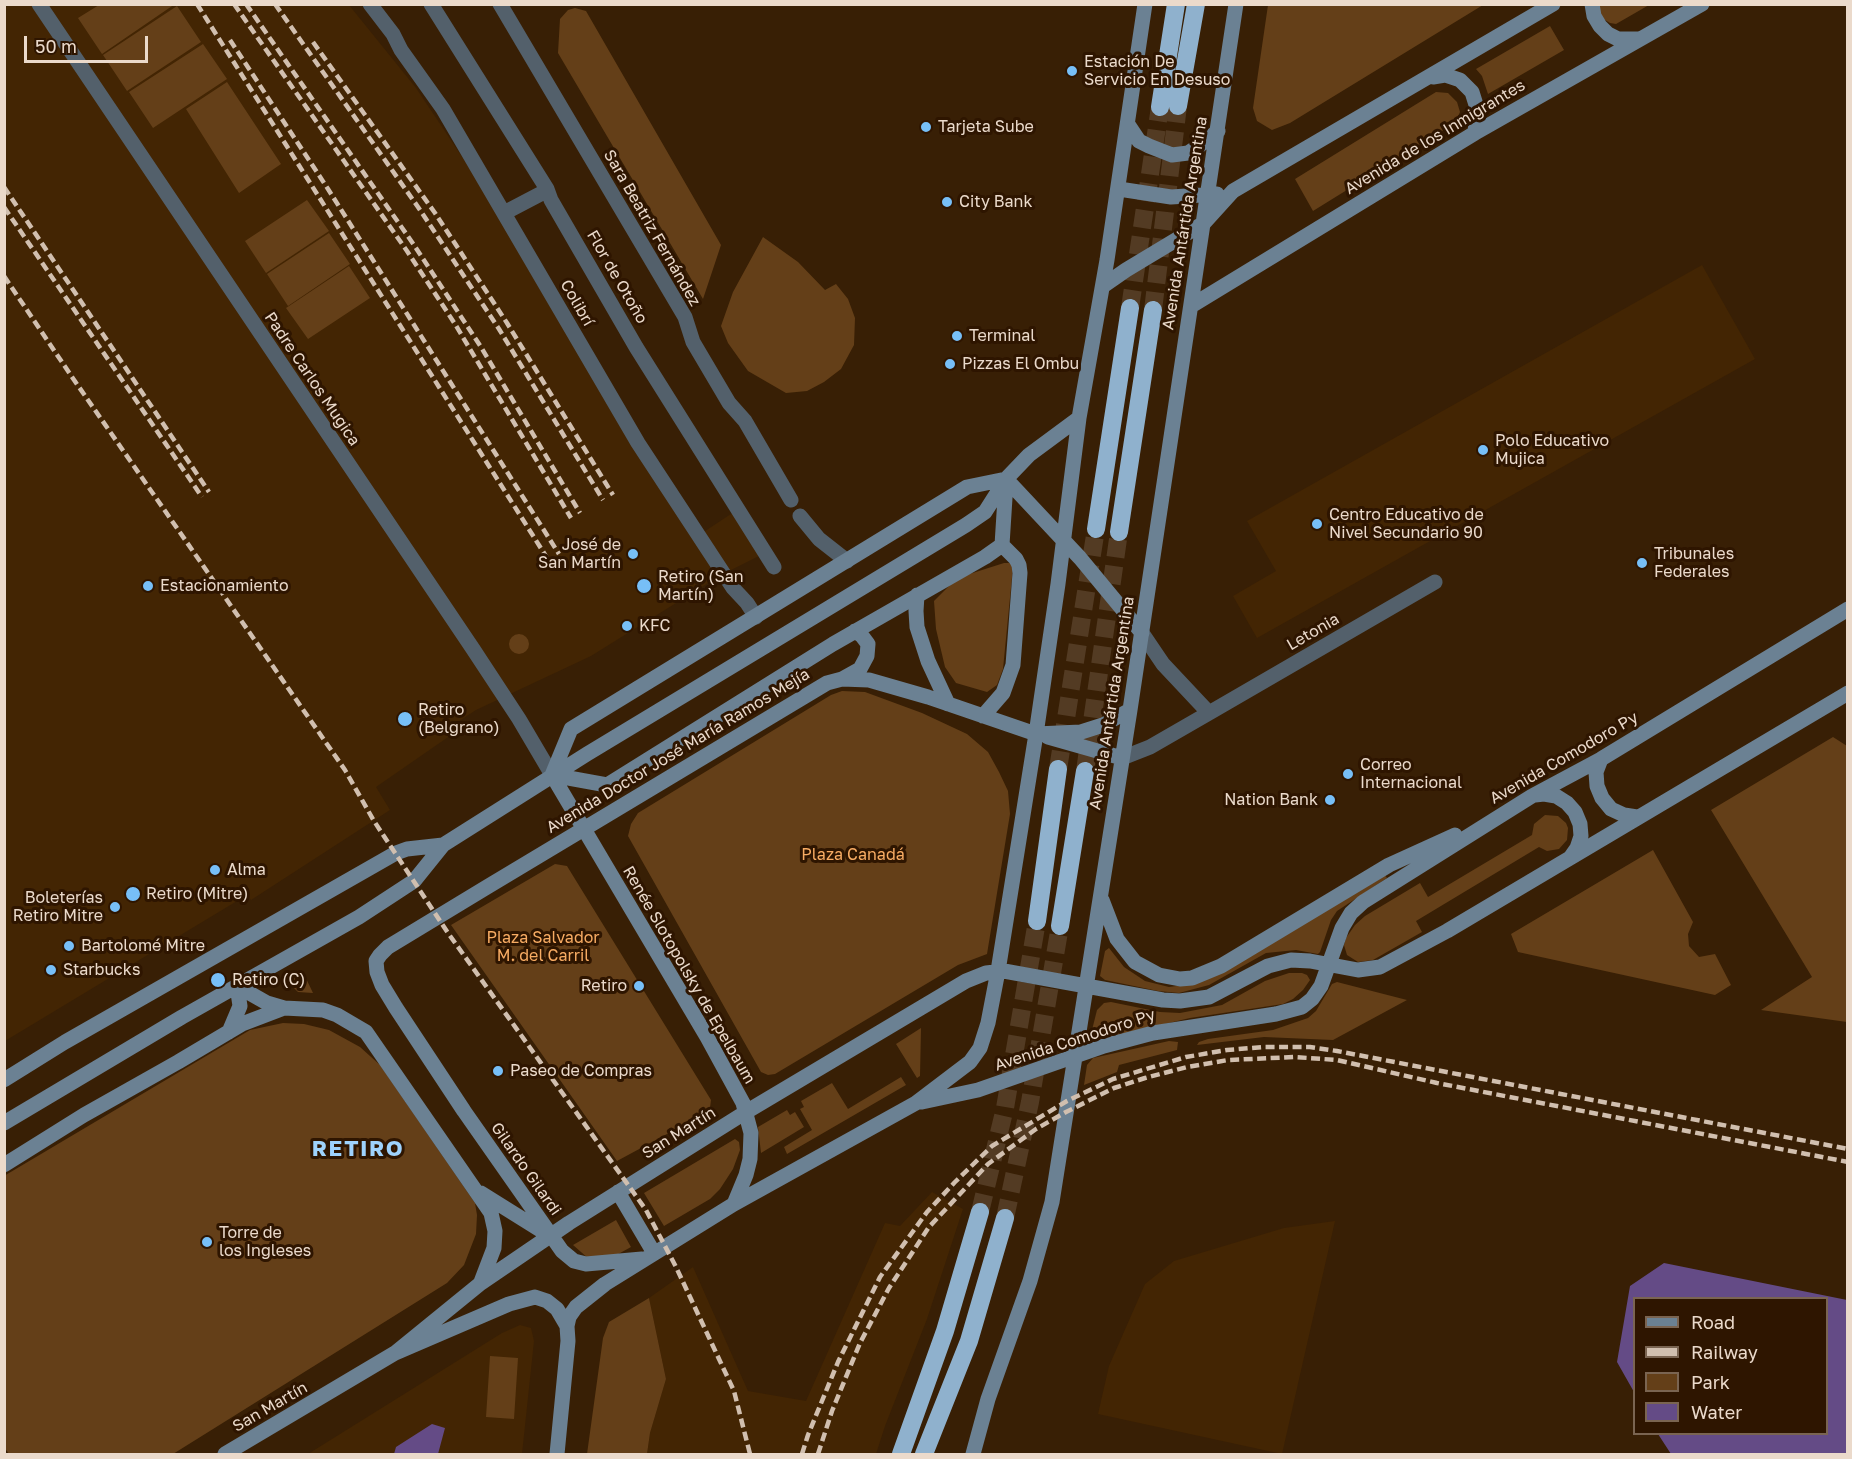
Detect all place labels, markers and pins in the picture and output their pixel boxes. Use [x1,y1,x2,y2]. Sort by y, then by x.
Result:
place label: Estación De Servicio En Desuso [1084,52,1230,90]
marker: Estación De Servicio En Desuso [1065,64,1079,78]
place label: Tarjeta Sube [938,117,1034,137]
marker: Tarjeta Sube [919,120,933,134]
place label: City Bank [959,192,1032,212]
marker: City Bank [940,195,954,209]
place label: Terminal [969,326,1035,346]
marker: Terminal [950,329,964,343]
place label: Pizzas El Ombu [962,354,1079,374]
marker: Pizzas El Ombu [943,357,957,371]
place label: Polo Educativo Mujica [1495,431,1609,469]
marker: Polo Educativo Mujica [1476,443,1490,457]
place label: Centro Educativo de Nivel Secundario 90 [1329,505,1484,543]
marker: Centro Educativo de Nivel Secundario 90 [1310,517,1324,531]
place label: José de San Martín [538,535,621,573]
place label: Tribunales Federales [1654,544,1734,582]
marker: José de San Martín [626,547,640,561]
marker: Tribunales Federales [1635,556,1649,570]
place label: Retiro (San Martín) [658,567,744,605]
place label: Estacionamiento [160,576,289,596]
marker: Retiro (San Martín) [635,577,653,595]
marker: Estacionamiento [141,579,155,593]
place label: KFC [639,616,670,636]
marker: KFC [620,619,634,633]
place label: Retiro (Belgrano) [418,700,500,738]
marker: Retiro (Belgrano) [396,710,414,728]
place label: Correo Internacional [1360,755,1462,793]
marker: Correo Internacional [1341,767,1355,781]
place label: Nation Bank [1224,790,1318,810]
marker: Nation Bank [1323,793,1337,807]
place label: Alma [227,860,266,880]
marker: Alma [208,863,222,877]
place label: Retiro (Mitre) [146,884,248,904]
marker: Retiro (Mitre) [124,885,142,903]
place label: Boleterías Retiro Mitre [13,888,103,926]
marker: Boleterías Retiro Mitre [108,900,122,914]
place label: Bartolomé Mitre [81,936,205,956]
marker: Bartolomé Mitre [62,939,76,953]
place label: Starbucks [63,960,140,980]
marker: Starbucks [44,963,58,977]
place label: Retiro (C) [232,970,305,990]
marker: Retiro (C) [209,971,227,989]
place label: Retiro [581,976,627,996]
marker: Retiro [632,979,646,993]
place label: Paseo de Compras [510,1061,652,1081]
marker: Paseo de Compras [491,1064,505,1078]
place label: Torre de los Ingleses [219,1223,311,1261]
marker: Torre de los Ingleses [200,1235,214,1249]

